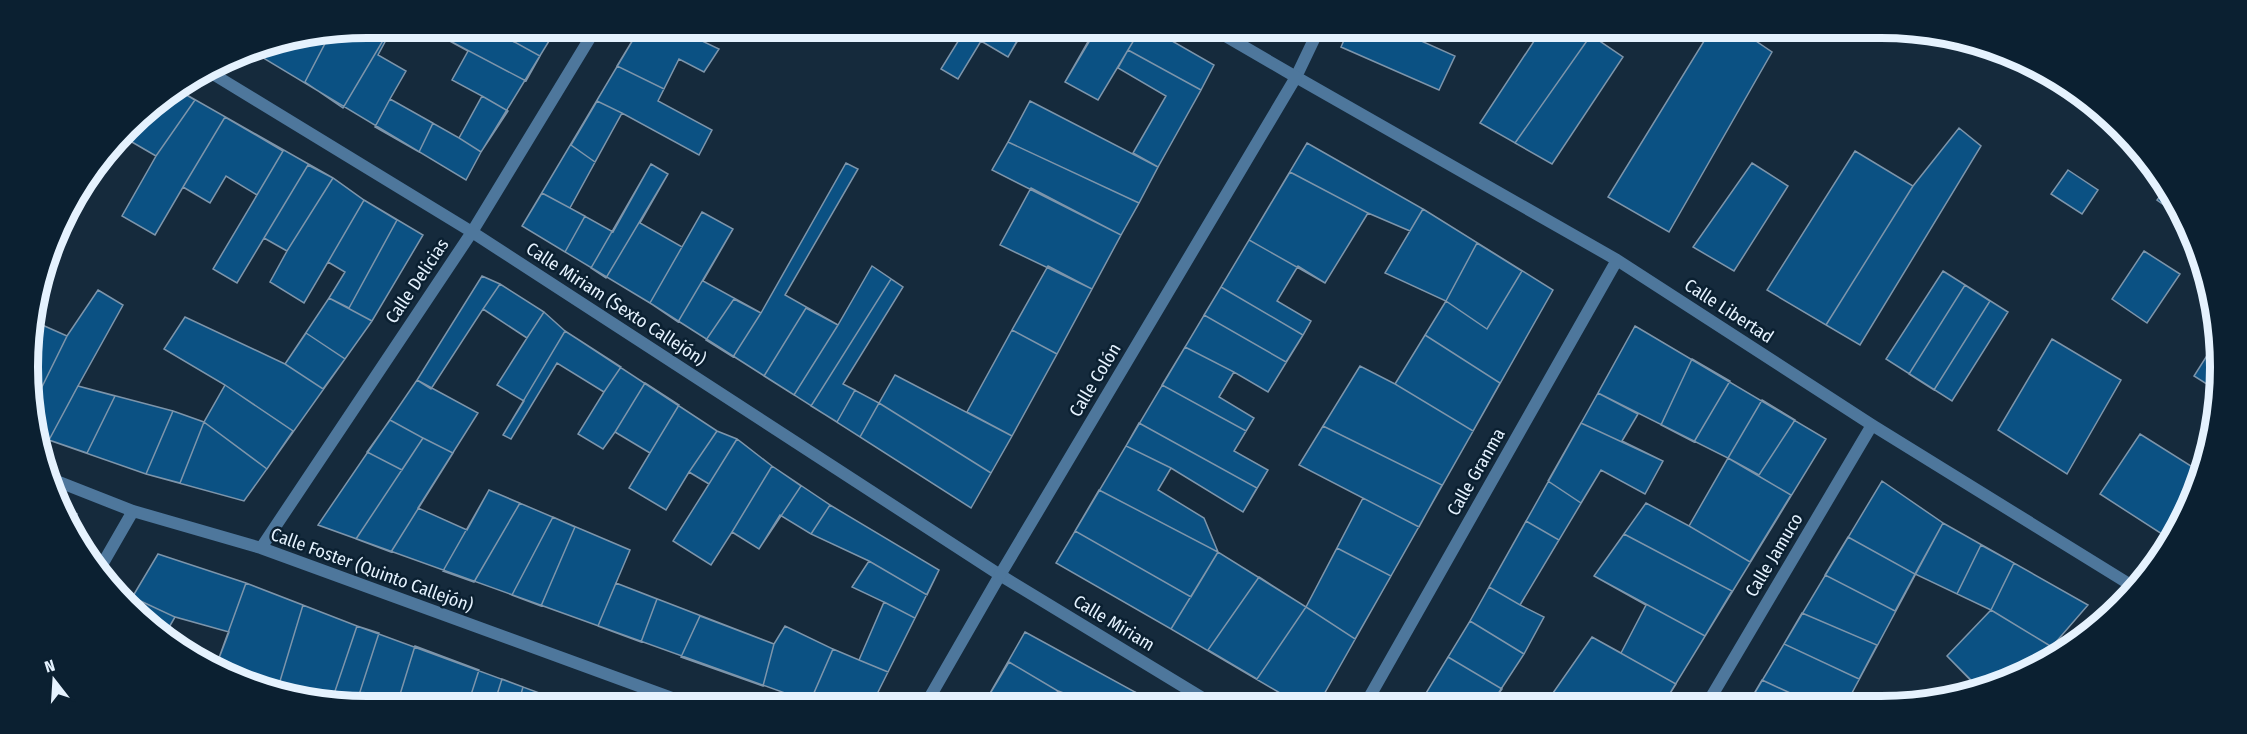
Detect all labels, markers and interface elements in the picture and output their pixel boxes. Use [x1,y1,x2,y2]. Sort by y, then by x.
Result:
street label: Calle Delicias [381,234,454,328]
street label: Calle Miriam (Sexto Callejón) [522,238,710,370]
street label: Calle Libertad [1680,274,1778,348]
street label: Calle Colón [1064,339,1126,421]
street label: Calle Granma [1442,424,1510,520]
street label: Calle Jamuco [1740,509,1808,601]
street label: Calle Foster (Quinto Callejón) [268,523,476,617]
street label: Calle Miriam [1069,590,1159,656]
north arrow [24,650,84,710]
text: N [42,656,57,677]

